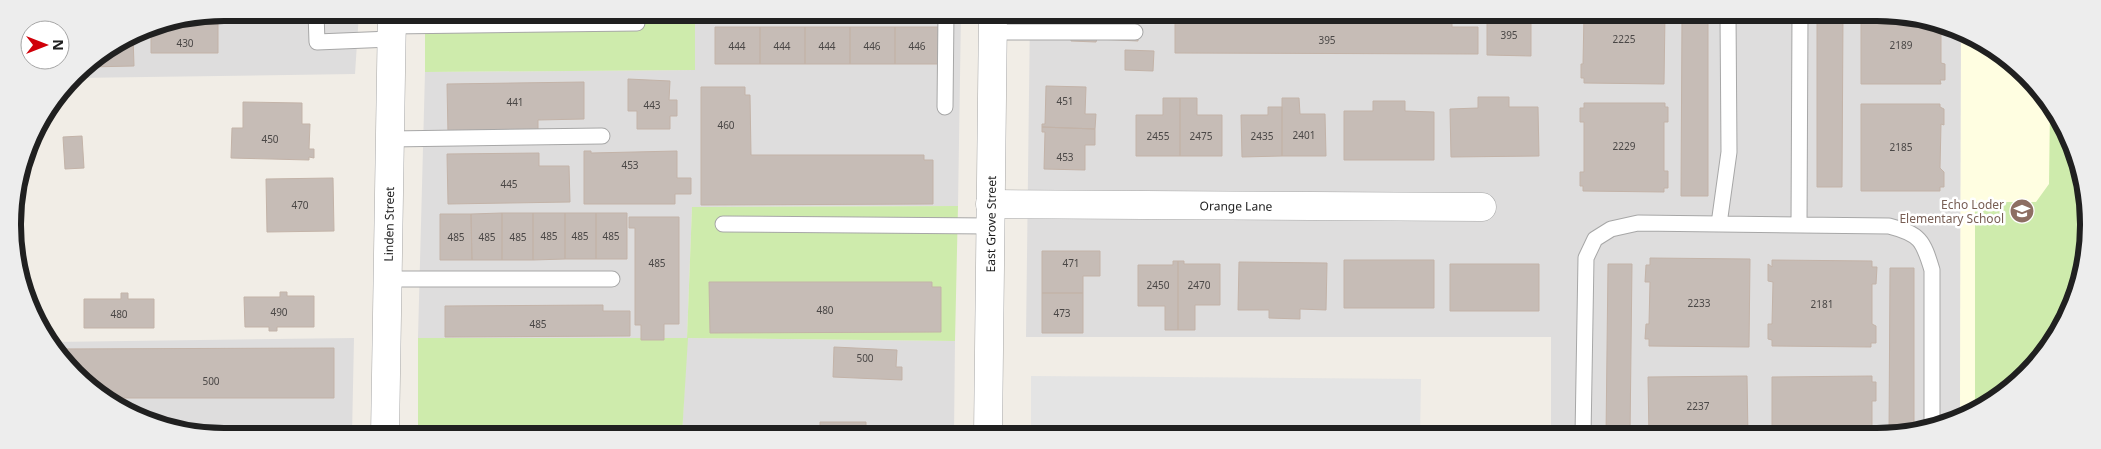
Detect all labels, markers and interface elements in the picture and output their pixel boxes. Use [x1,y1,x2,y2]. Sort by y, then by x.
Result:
north arrow [20,20,70,70]
house number: 395 [1500,28,1518,42]
house number: 2225 [1613,32,1636,46]
house number: 395 [1318,33,1336,47]
house number: 430 [176,36,194,50]
house number: 2189 [1890,38,1913,52]
text: N [49,39,68,51]
house number: 444 [728,39,746,53]
house number: 444 [773,39,791,53]
house number: 444 [818,39,836,53]
house number: 446 [863,39,881,53]
house number: 446 [908,39,926,53]
house number: 451 [1056,94,1074,108]
house number: 441 [506,95,524,109]
house number: 443 [643,98,661,112]
house number: 460 [717,118,735,132]
house number: 2401 [1293,128,1315,142]
house number: 2455 [1147,129,1170,143]
house number: 2475 [1190,129,1213,143]
house number: 2435 [1251,129,1274,143]
house number: 450 [261,132,279,146]
house number: 2229 [1613,139,1636,153]
house number: 2185 [1890,140,1913,154]
house number: 453 [1056,150,1074,164]
house number: 453 [621,158,639,172]
street label: East Grove Street [981,175,1000,272]
house number: 445 [500,177,518,191]
street label: Linden Street [379,186,398,262]
place label: Echo Loder Elementary School [1899,196,2004,227]
street label: Orange Lane [1200,197,1273,214]
house number: 470 [291,198,309,212]
school or university icon: Echo Loder Elementary School [2009,198,2035,224]
house number: 485 [540,229,558,243]
house number: 485 [571,229,589,243]
house number: 485 [602,229,620,243]
house number: 485 [447,230,465,244]
house number: 485 [478,230,496,244]
house number: 485 [509,230,527,244]
house number: 485 [648,256,666,270]
house number: 471 [1062,256,1080,270]
house number: 2450 [1147,278,1170,292]
house number: 2470 [1188,278,1211,292]
house number: 2233 [1688,296,1711,310]
house number: 2181 [1811,297,1833,311]
house number: 480 [816,303,834,317]
house number: 490 [270,305,288,319]
house number: 473 [1053,306,1071,320]
house number: 480 [110,307,128,321]
house number: 485 [529,317,547,331]
house number: 500 [856,351,874,365]
house number: 500 [202,374,220,388]
house number: 2237 [1687,399,1710,413]

